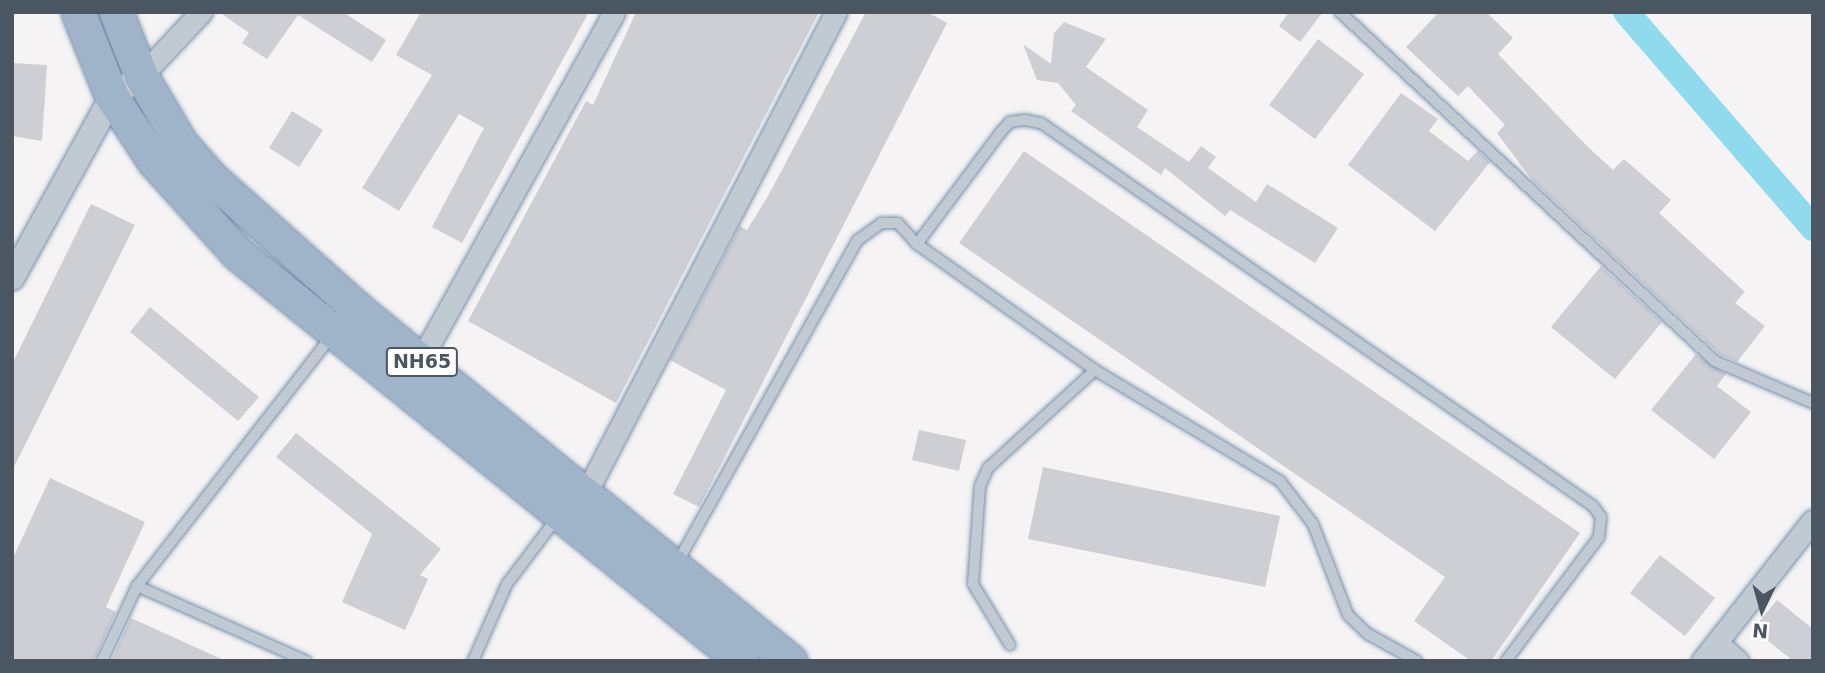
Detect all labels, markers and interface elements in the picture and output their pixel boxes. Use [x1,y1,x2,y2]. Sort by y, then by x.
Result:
road number: NH65 [385,346,459,378]
north arrow [1727,575,1797,645]
text: N [1751,619,1769,643]

